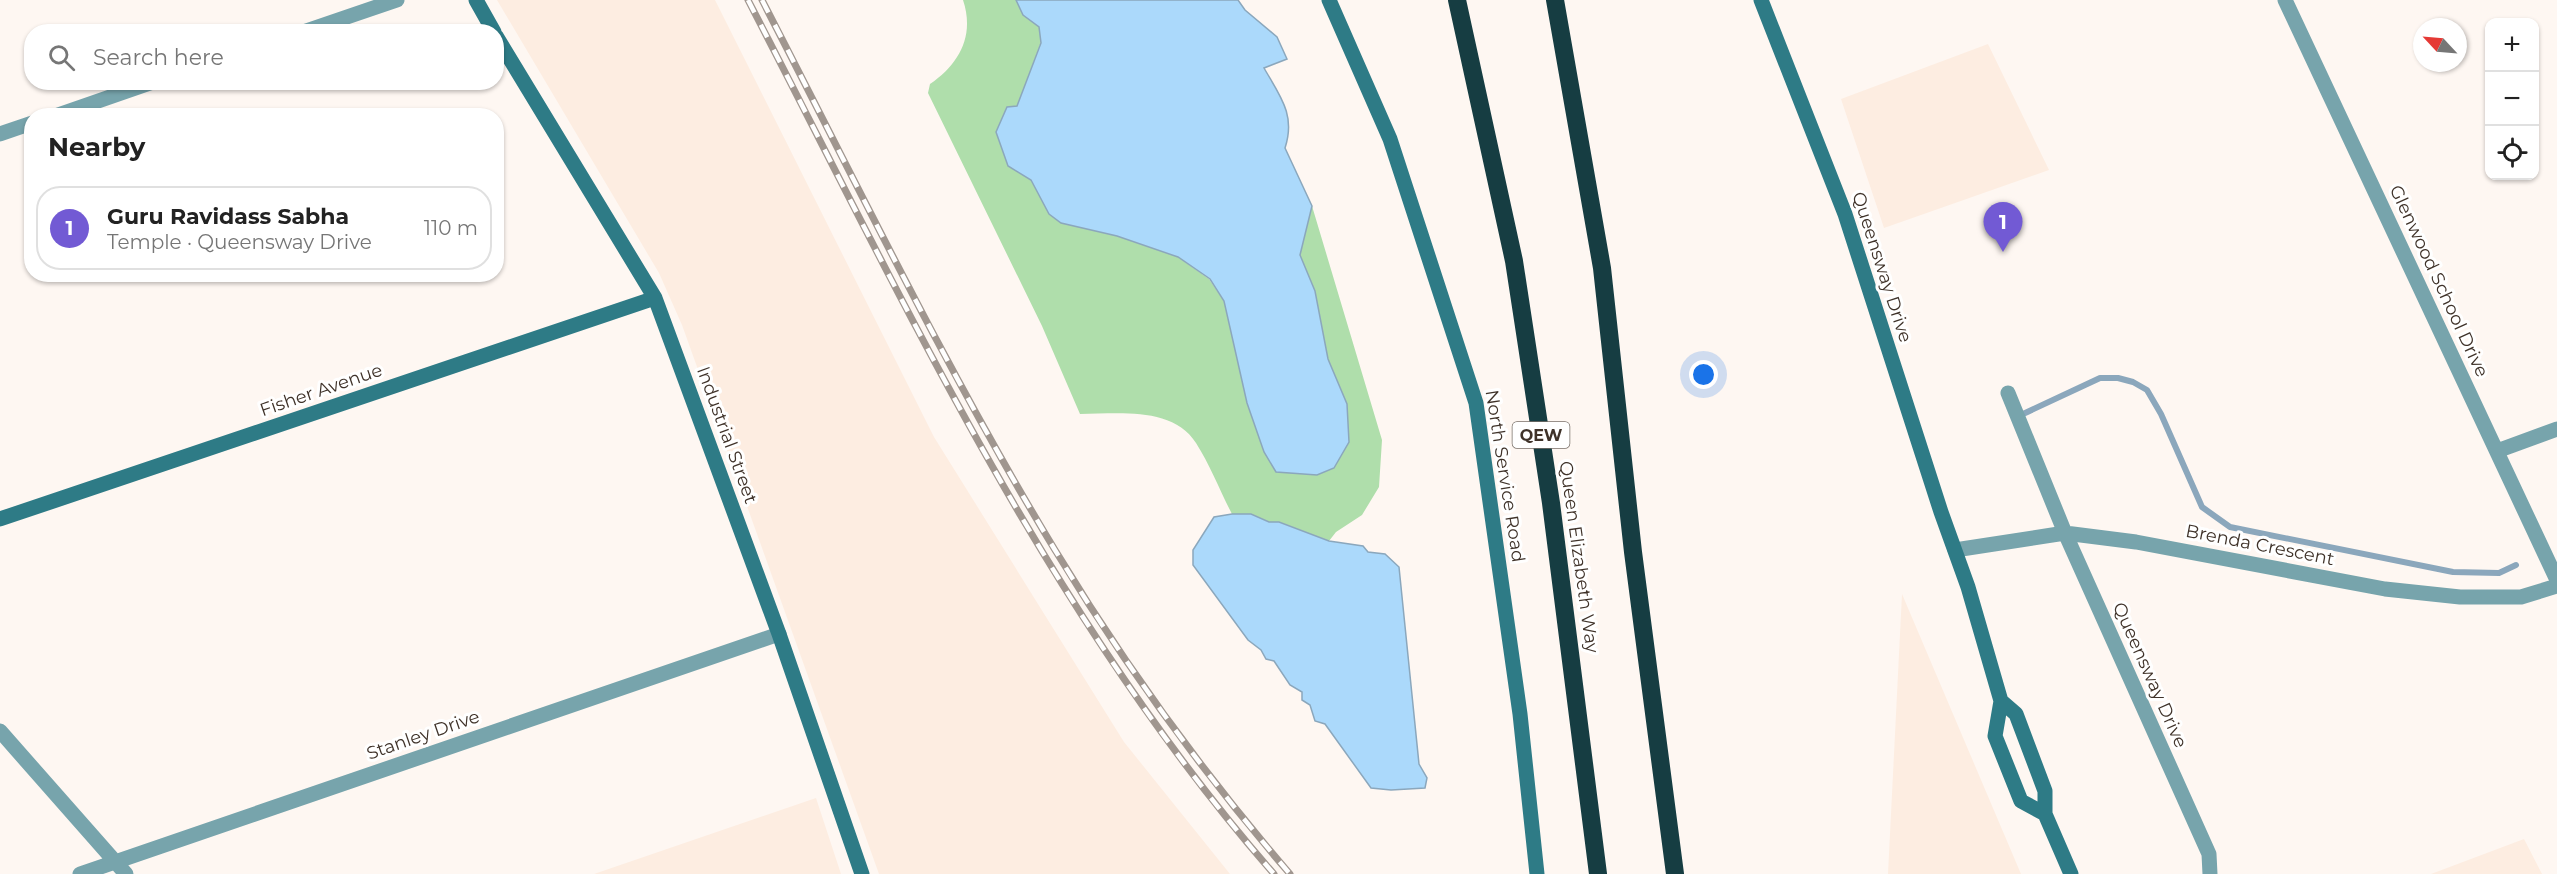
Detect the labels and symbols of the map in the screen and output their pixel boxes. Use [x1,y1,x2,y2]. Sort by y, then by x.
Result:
north arrow [2413,18,2467,72]
street label: Glenwood School Drive [2385,182,2493,381]
street label: Queensway Drive [1847,189,1917,345]
pin: 1 [1984,202,2022,252]
street label: Fisher Avenue [257,359,385,421]
your location [1689,360,1718,389]
street label: Industrial Street [692,363,762,507]
street label: North Service Road [1481,388,1529,564]
road number: QEW [1512,422,1570,448]
street label: Queen Elizabeth Way [1555,460,1603,655]
street label: Brenda Crescent [2184,520,2336,570]
street label: Queensway Drive [2108,599,2192,751]
street label: Stanley Drive [364,705,482,765]

